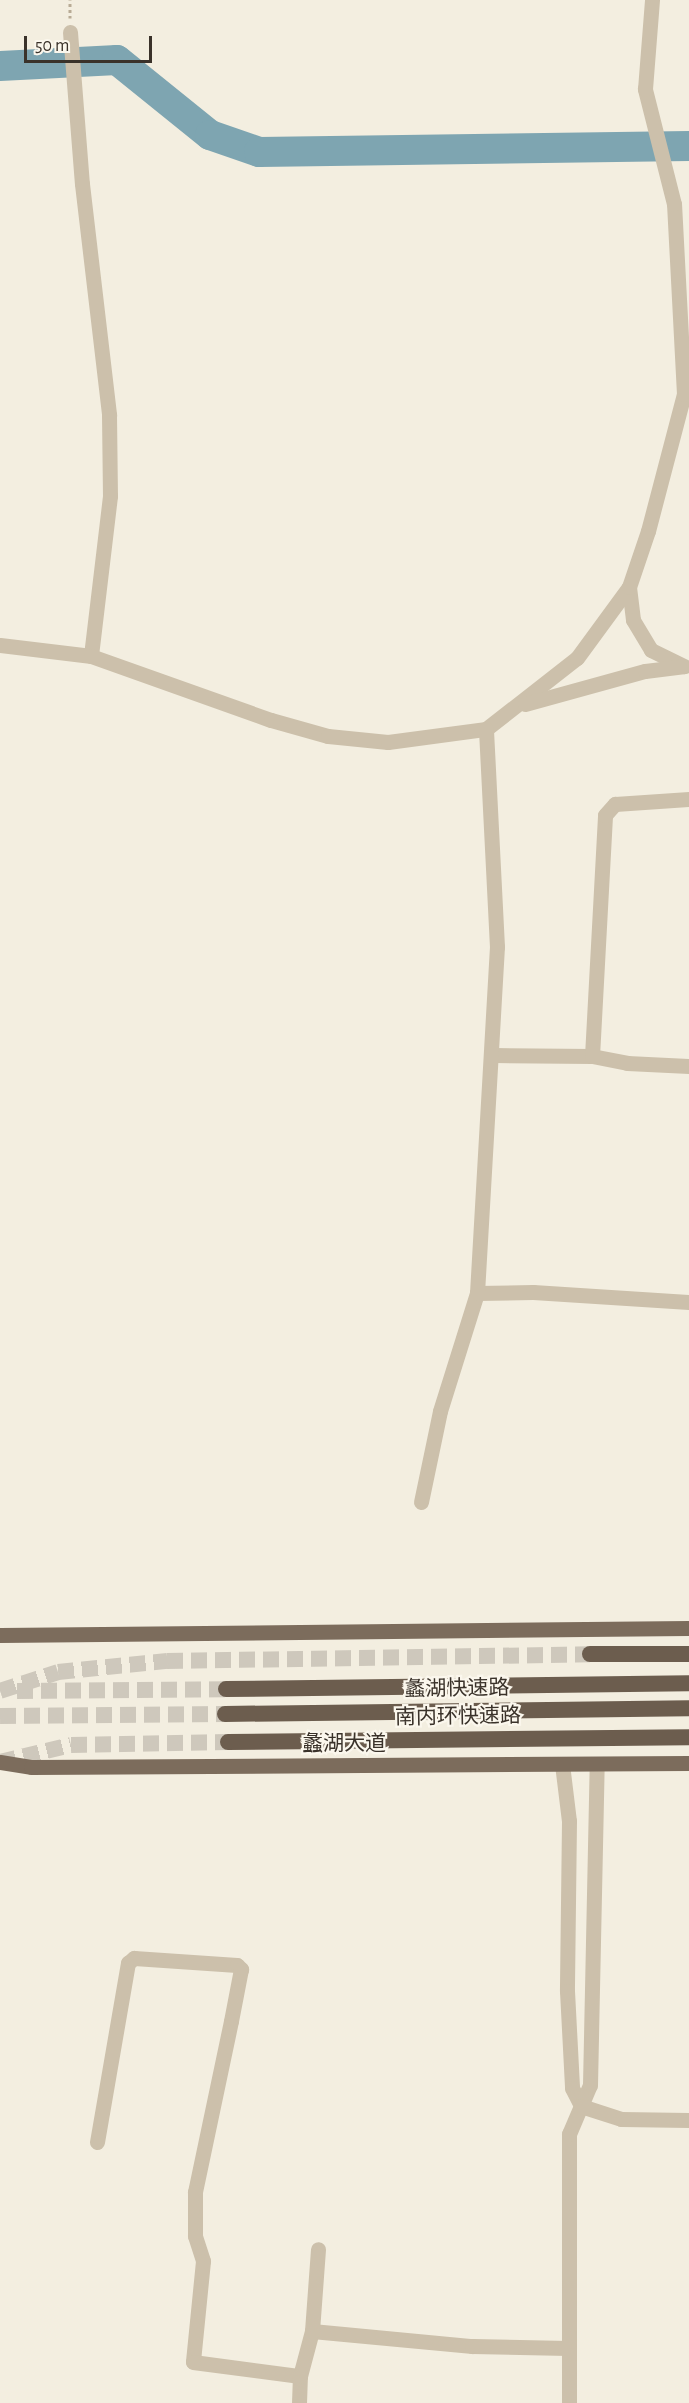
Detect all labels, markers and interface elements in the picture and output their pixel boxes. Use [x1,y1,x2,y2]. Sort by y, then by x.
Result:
scale bar [27,24,154,62]
text: 50 m [35,37,69,55]
street label: 蠡湖快速路 [404,1675,510,1703]
street label: 南内环快速路 [395,1703,521,1731]
street label: 蠡湖大道 [302,1731,386,1757]

